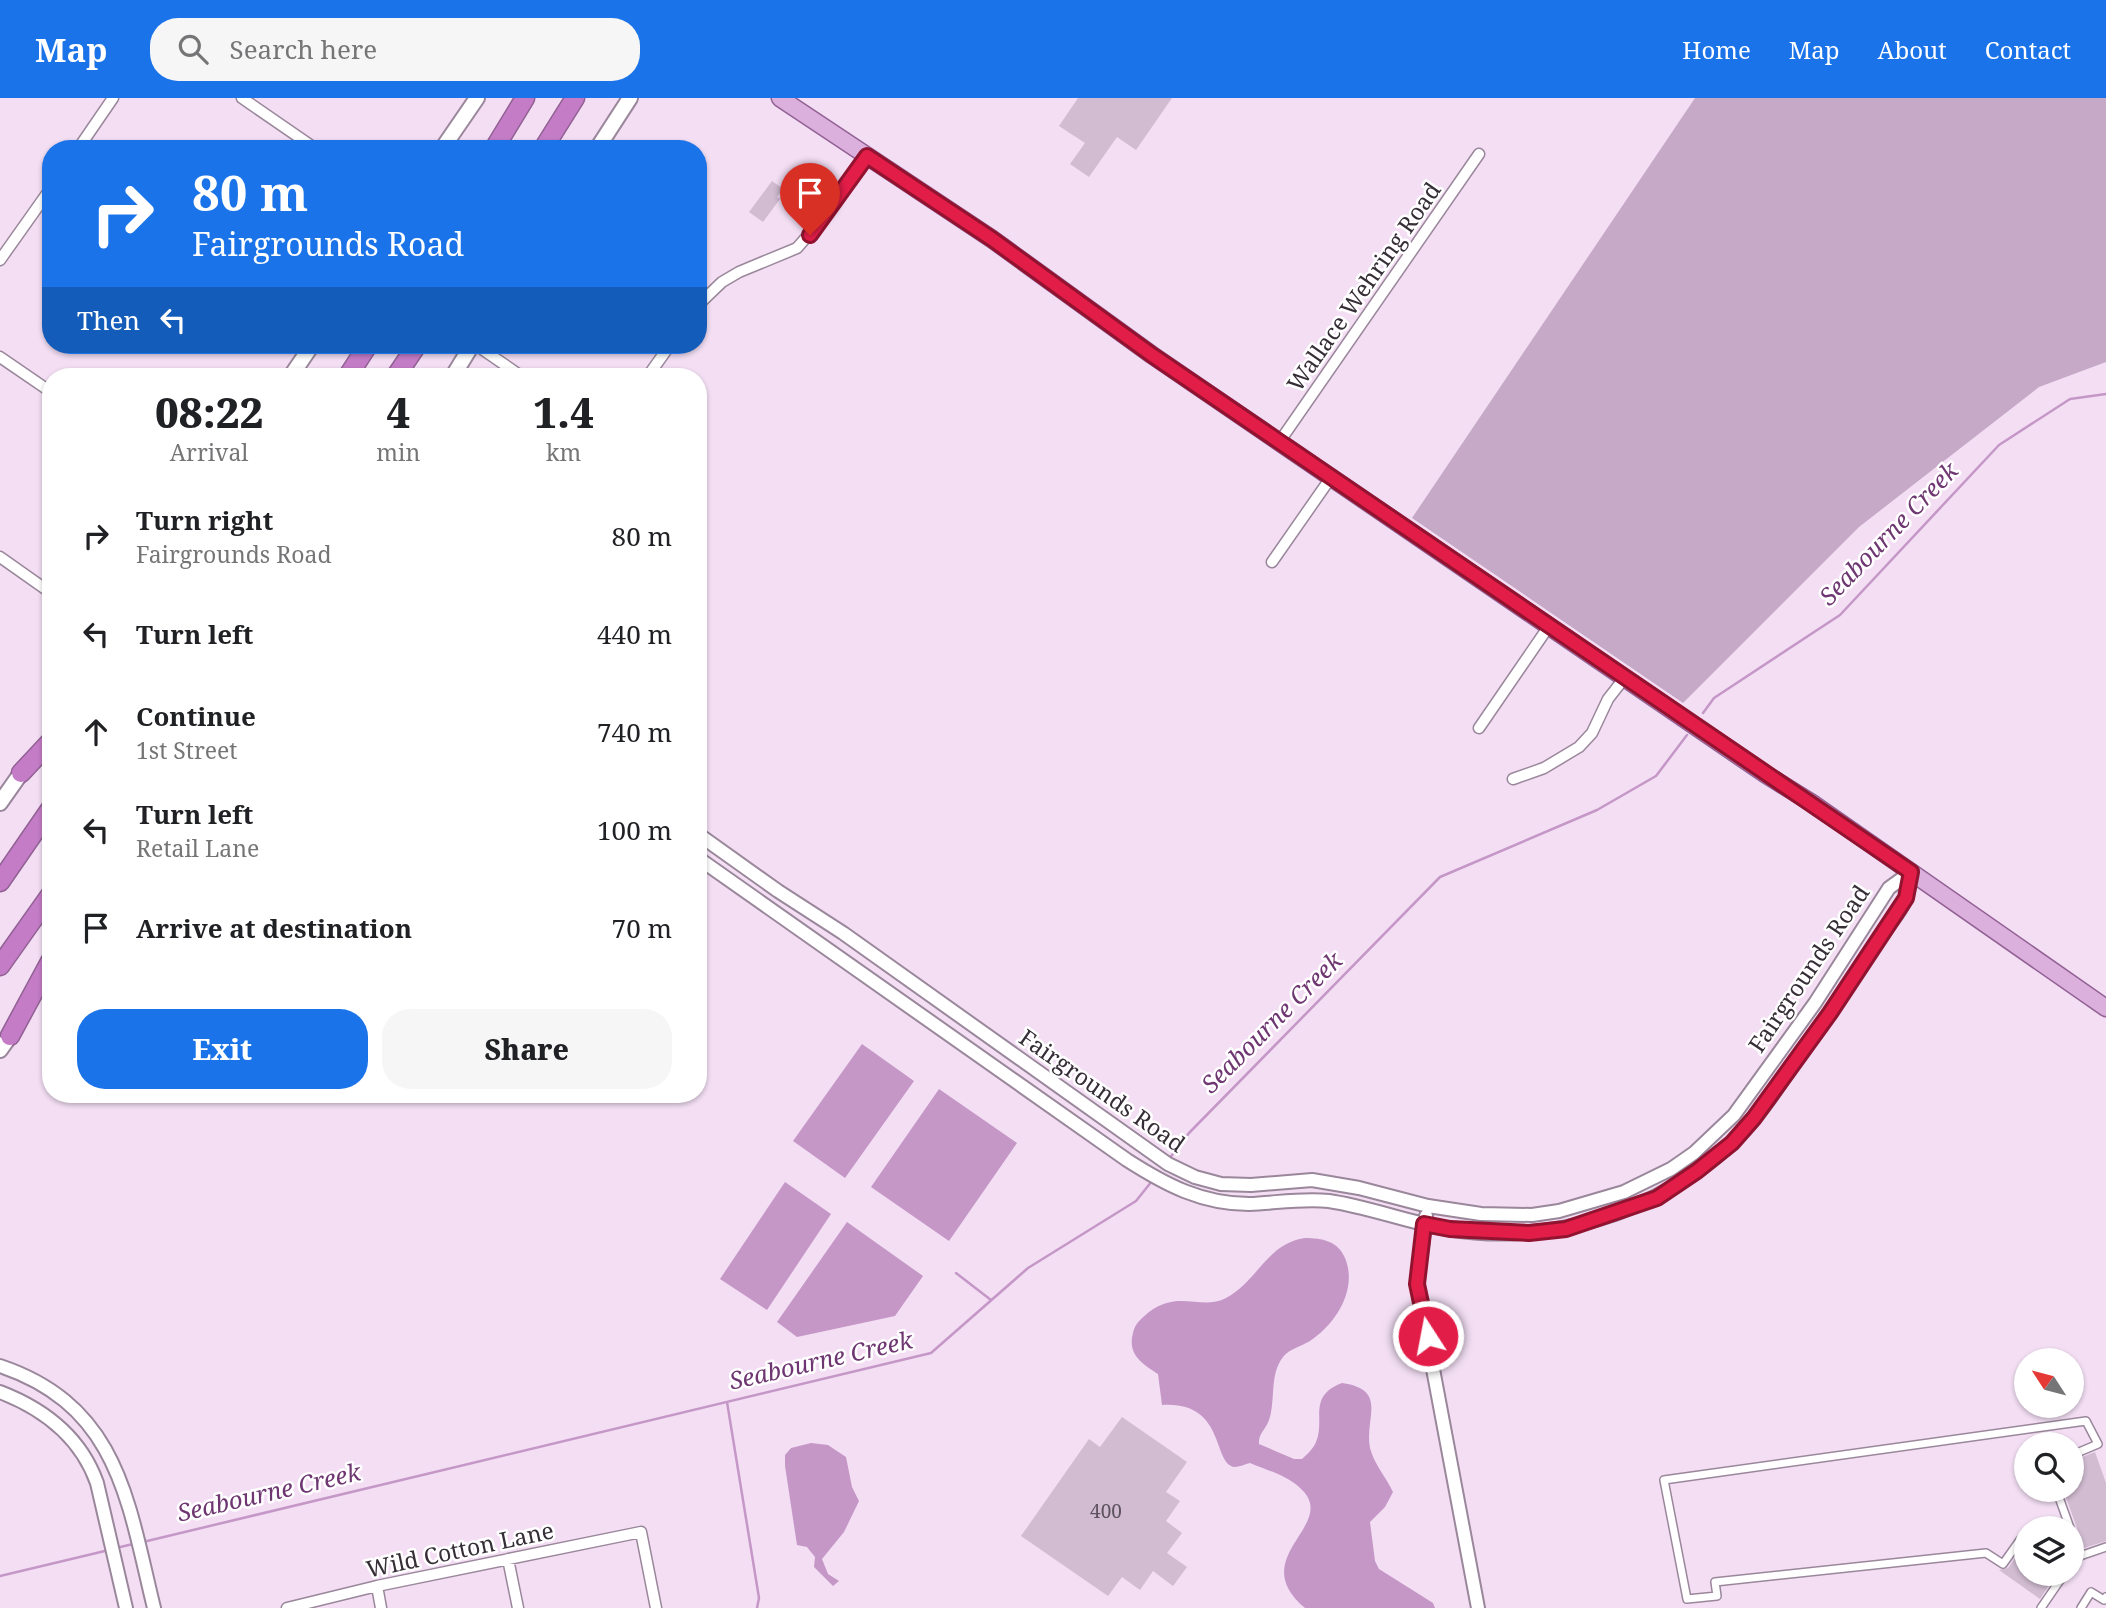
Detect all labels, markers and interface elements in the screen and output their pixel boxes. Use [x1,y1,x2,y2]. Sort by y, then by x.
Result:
search box [150,18,640,81]
text: Map [35,27,108,72]
icon: search [174,30,212,68]
text: Search here [230,31,377,67]
text: Home [1682,33,1751,66]
text: Map [1789,33,1840,66]
text: About [1878,33,1947,66]
text: Contact [1985,33,2071,66]
text: 80 m [192,159,308,225]
pin [780,163,840,235]
icon: right [77,168,168,259]
icon: arrive [791,174,829,212]
street label: Wallace Wehring Road [1279,175,1448,397]
text: Fairgrounds Road [192,222,464,265]
icon: left [154,301,192,339]
text: Then [77,302,140,338]
text: 08:22 [155,383,263,440]
text: 4 [386,383,410,440]
text: 1.4 [533,383,594,440]
text: Arrival [170,436,248,468]
text: min [376,436,420,468]
text: km [546,436,581,468]
water label: Seabourne Creek [1811,453,1966,612]
text: Turn right [136,502,273,538]
icon: right [77,517,115,555]
text: 80 m [612,518,672,554]
text: Fairgrounds Road [136,538,332,570]
icon: left [77,615,115,653]
text: Turn left [136,616,253,652]
text: 440 m [597,616,672,652]
text: Continue [136,698,256,734]
icon: ahead [77,713,115,751]
text: 740 m [597,714,672,750]
text: 1st Street [136,734,237,766]
text: Turn left [136,796,253,832]
icon: left [77,811,115,849]
text: 100 m [597,812,672,848]
text: Retail Lane [136,832,259,864]
street label: Fairgrounds Road [1740,878,1876,1058]
icon: arrive [77,909,115,947]
text: Arrive at destination [136,910,412,946]
text: 70 m [612,910,672,946]
water label: Seabourne Creek [1193,943,1350,1100]
button: Exit [77,1009,368,1089]
button: Share [382,1009,672,1089]
street label: Fairgrounds Road [1013,1021,1192,1159]
position arrow [1391,1299,1465,1373]
water label: Seabourne Creek [726,1322,917,1397]
north arrow [2014,1348,2084,1418]
map controls [2014,1348,2084,1586]
button: search [2014,1432,2084,1502]
water label: Seabourne Creek [174,1454,365,1529]
house number: 400 [1090,1498,1122,1524]
street label: Wild Cotton Lane [363,1514,556,1585]
button: layers [2014,1516,2084,1586]

